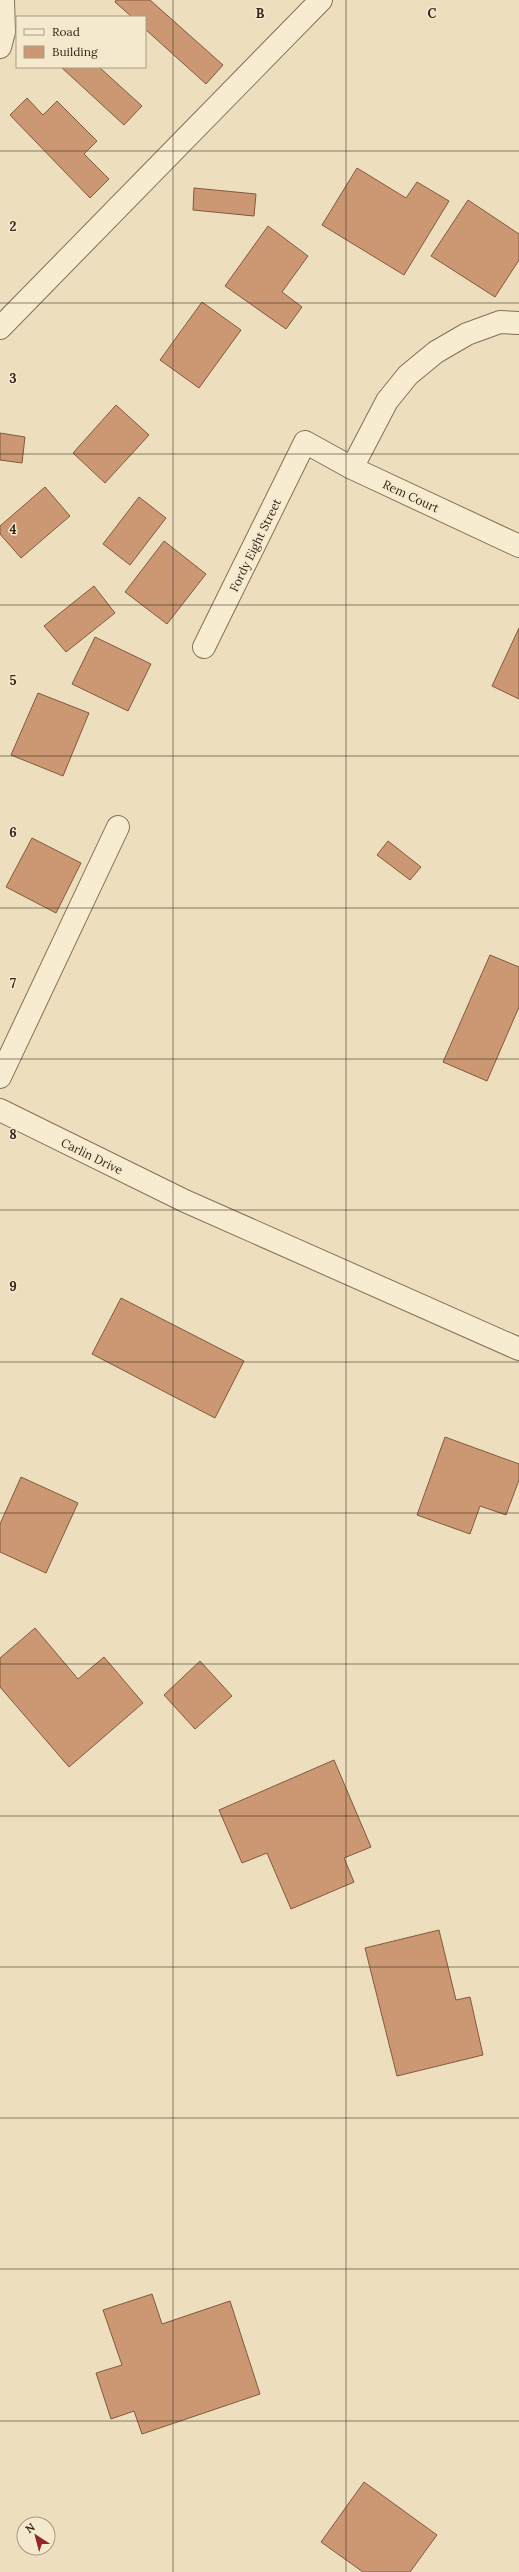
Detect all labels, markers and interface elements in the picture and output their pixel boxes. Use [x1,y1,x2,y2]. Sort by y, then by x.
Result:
text: B [256,5,265,22]
text: C [428,5,437,22]
legend [16,16,146,68]
text: Road [52,24,80,39]
text: Building [52,44,98,59]
text: 2 [10,218,17,235]
text: 3 [9,370,17,387]
street label: Rem Court [380,476,442,516]
street label: Fordy Eight Street [226,496,284,594]
text: 4 [9,521,17,538]
text: 5 [9,672,17,689]
text: 6 [9,824,17,841]
text: 7 [10,975,16,992]
text: 8 [9,1126,17,1143]
street label: Carlin Drive [59,1135,126,1178]
text: 9 [9,1278,17,1295]
north arrow [16,2516,56,2556]
text: N [23,2519,38,2536]

